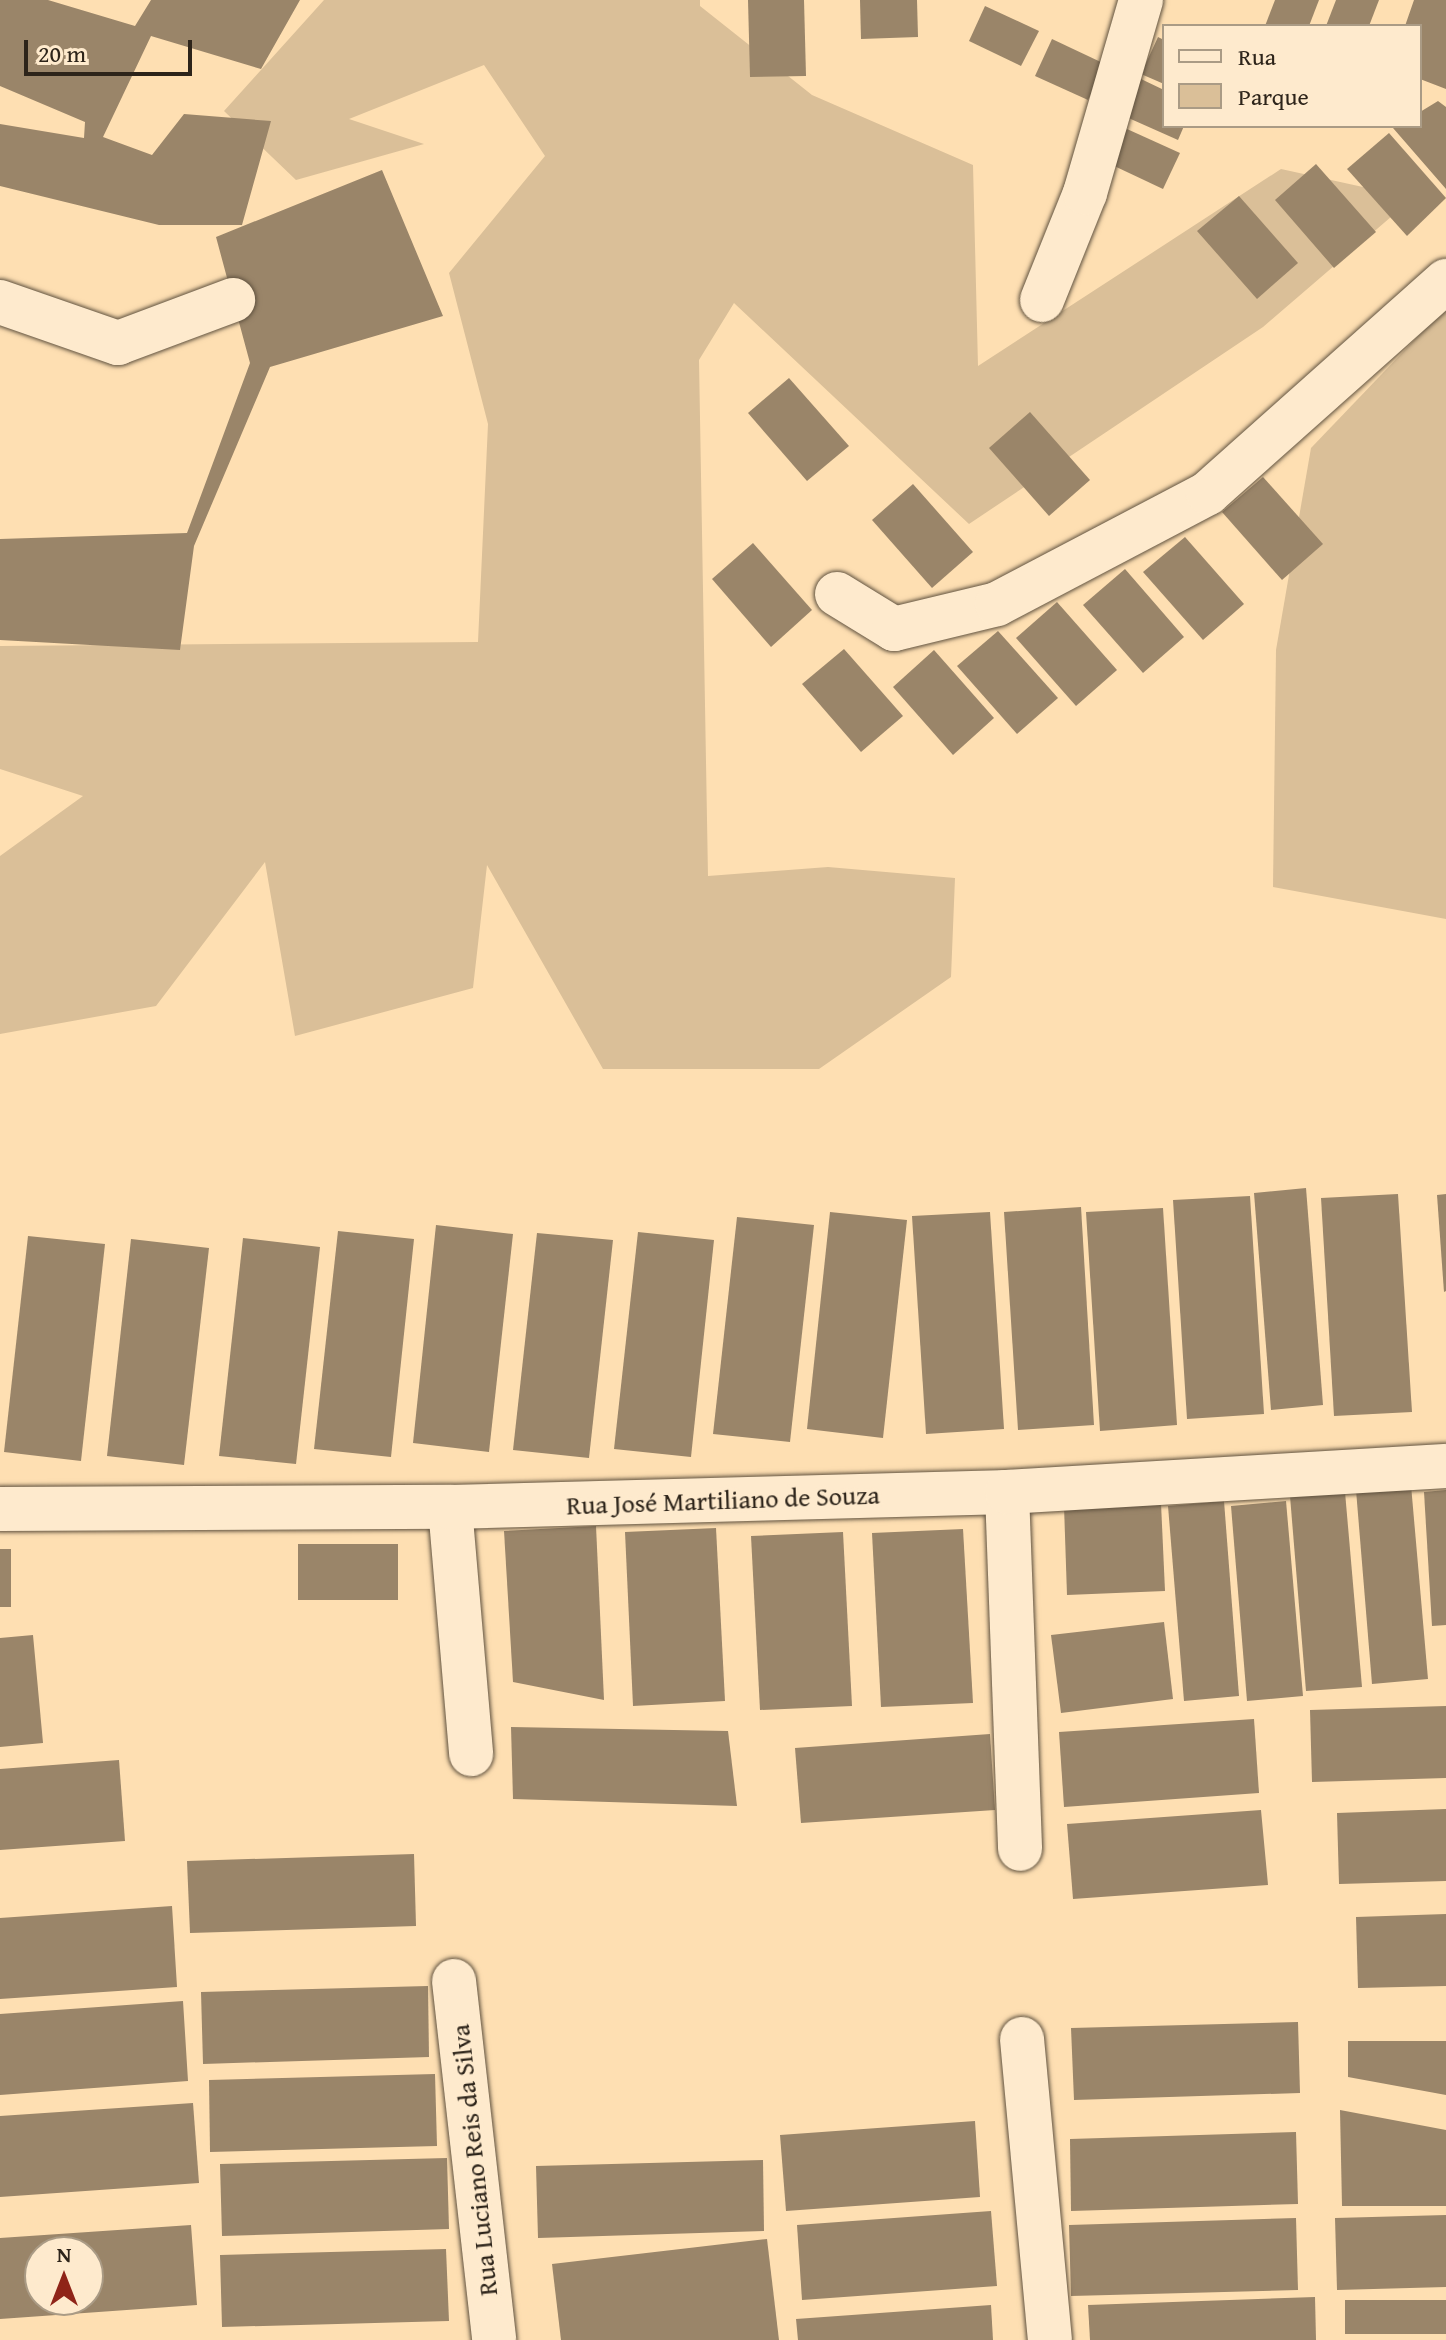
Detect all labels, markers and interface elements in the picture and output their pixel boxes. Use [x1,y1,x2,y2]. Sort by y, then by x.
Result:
scale bar [28,24,196,74]
legend [1162,24,1422,128]
text: 20 m [38,36,86,71]
text: Rua [1238,39,1276,74]
text: Parque [1238,79,1309,114]
street label: Rua José Martiliano de Souza [566,1479,880,1521]
street label: Rua Luciano Reis da Silva [444,2023,504,2297]
north arrow [24,2236,104,2316]
text: N [57,2238,71,2270]

